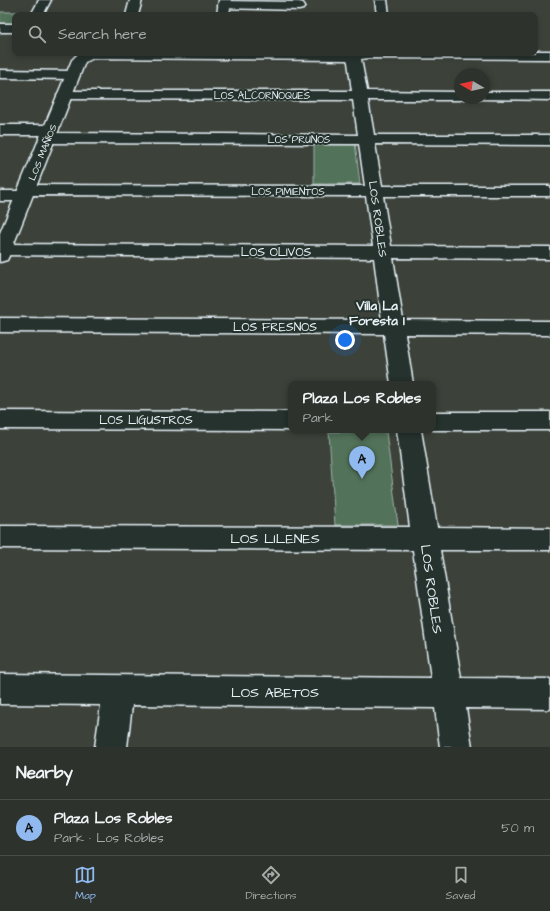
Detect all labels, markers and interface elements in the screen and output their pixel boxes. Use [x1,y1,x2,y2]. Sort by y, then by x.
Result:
search box [12,12,538,56]
icon: search [26,23,48,45]
text: Search here [58,24,147,45]
north arrow [454,68,490,104]
street label: LOS ALCORNOQUES [214,89,311,103]
street label: LOS MAÑÍOS [24,121,61,183]
street label: LOS PRUNOS [268,133,331,147]
street label: LOS ROBLES [364,180,391,259]
street label: LOS PIMIENTOS [251,185,325,199]
street label: LOS OLIVOS [241,244,311,261]
district label: Villa La Foresta I [349,297,405,330]
street label: LOS FRESNOS [233,319,317,336]
your location [335,330,355,350]
popup [288,381,436,433]
text: Plaza Los Robles [303,388,421,409]
text: Park [303,409,333,427]
street label: LOS LIGUSTROS [99,412,193,429]
pin: A [349,446,375,479]
street label: LOS LILENES [230,529,320,549]
street label: LOS ROBLES [415,543,447,635]
street label: LOS ABETOS [231,683,319,703]
text: Nearby [16,761,73,785]
text: Plaza Los Robles [54,808,173,829]
text: A [25,819,33,837]
text: 50 m [501,819,534,837]
text: Park · Los Robles [54,829,164,847]
tab: Map [74,864,96,903]
tab: Directions [245,864,297,903]
tab: Saved [446,864,476,903]

